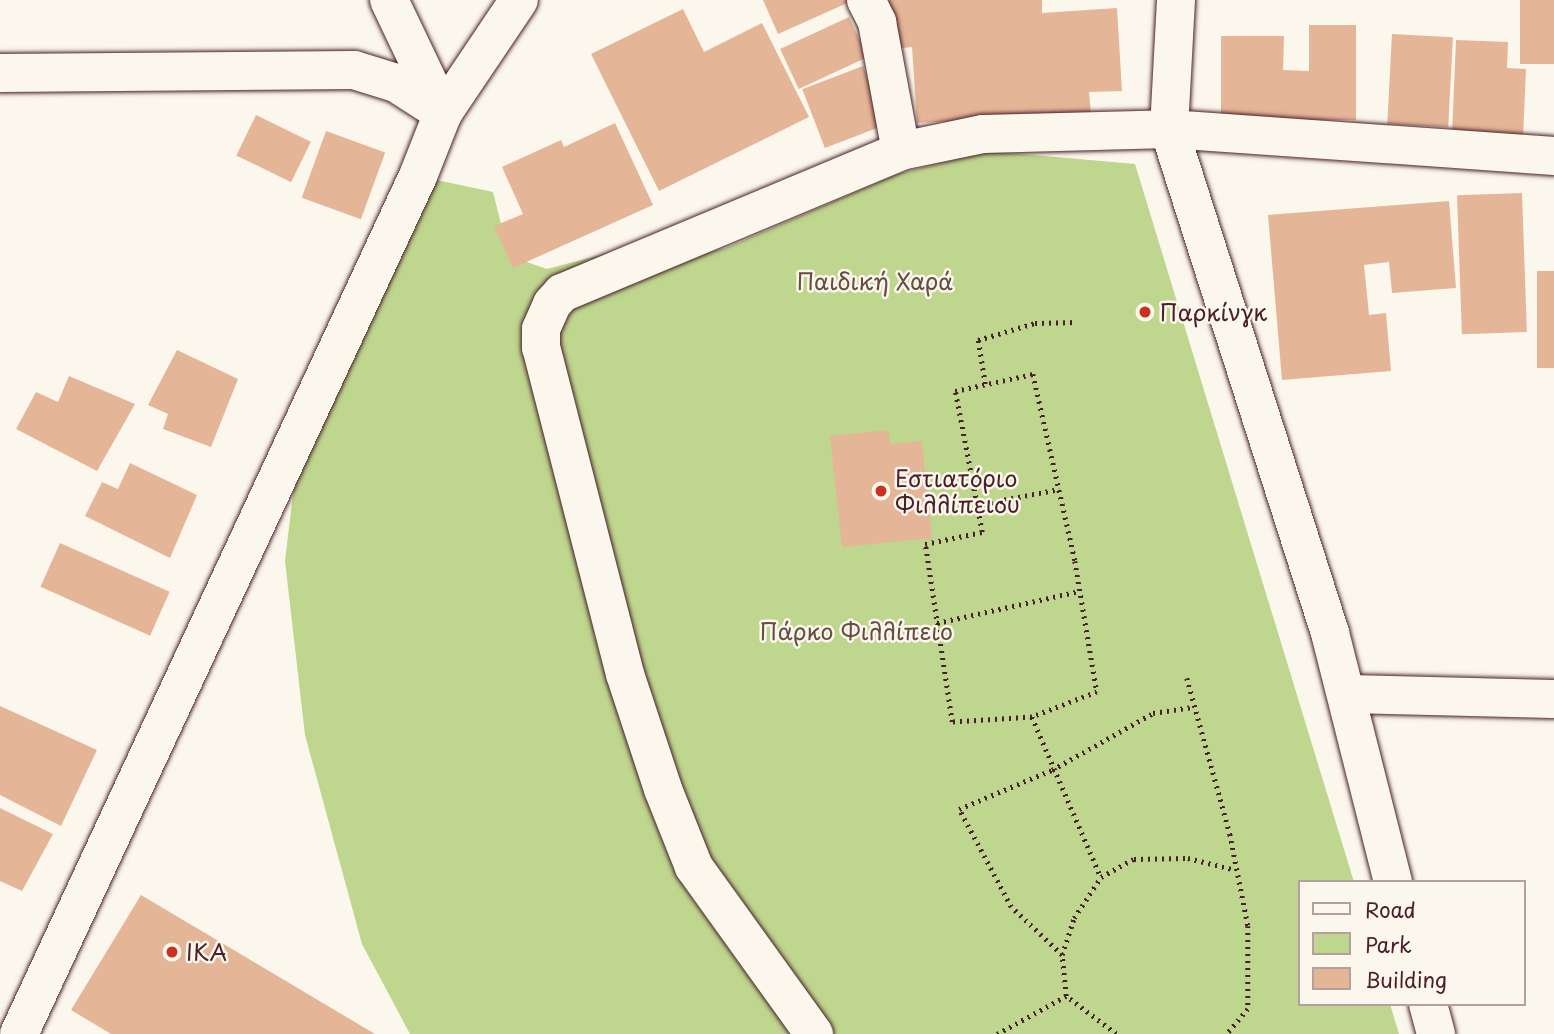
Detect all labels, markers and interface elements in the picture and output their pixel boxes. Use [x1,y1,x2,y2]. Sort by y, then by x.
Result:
park label: Παιδική Χαρά [797,267,953,295]
place label: Παρκίνγκ [1159,298,1268,326]
marker: Παρκίνγκ [1137,304,1153,320]
place label: Εστιατόριο Φιλλίπειου [895,464,1020,518]
marker: Εστιατόριο Φιλλίπειου [873,483,889,499]
park label: Πάρκο Φιλλίπειο [759,617,953,645]
legend [1298,880,1526,1006]
text: Road [1365,893,1416,925]
text: Park [1365,928,1412,960]
place label: ΙΚΑ [186,938,227,966]
marker: ΙΚΑ [164,944,180,960]
text: Building [1365,963,1447,995]

